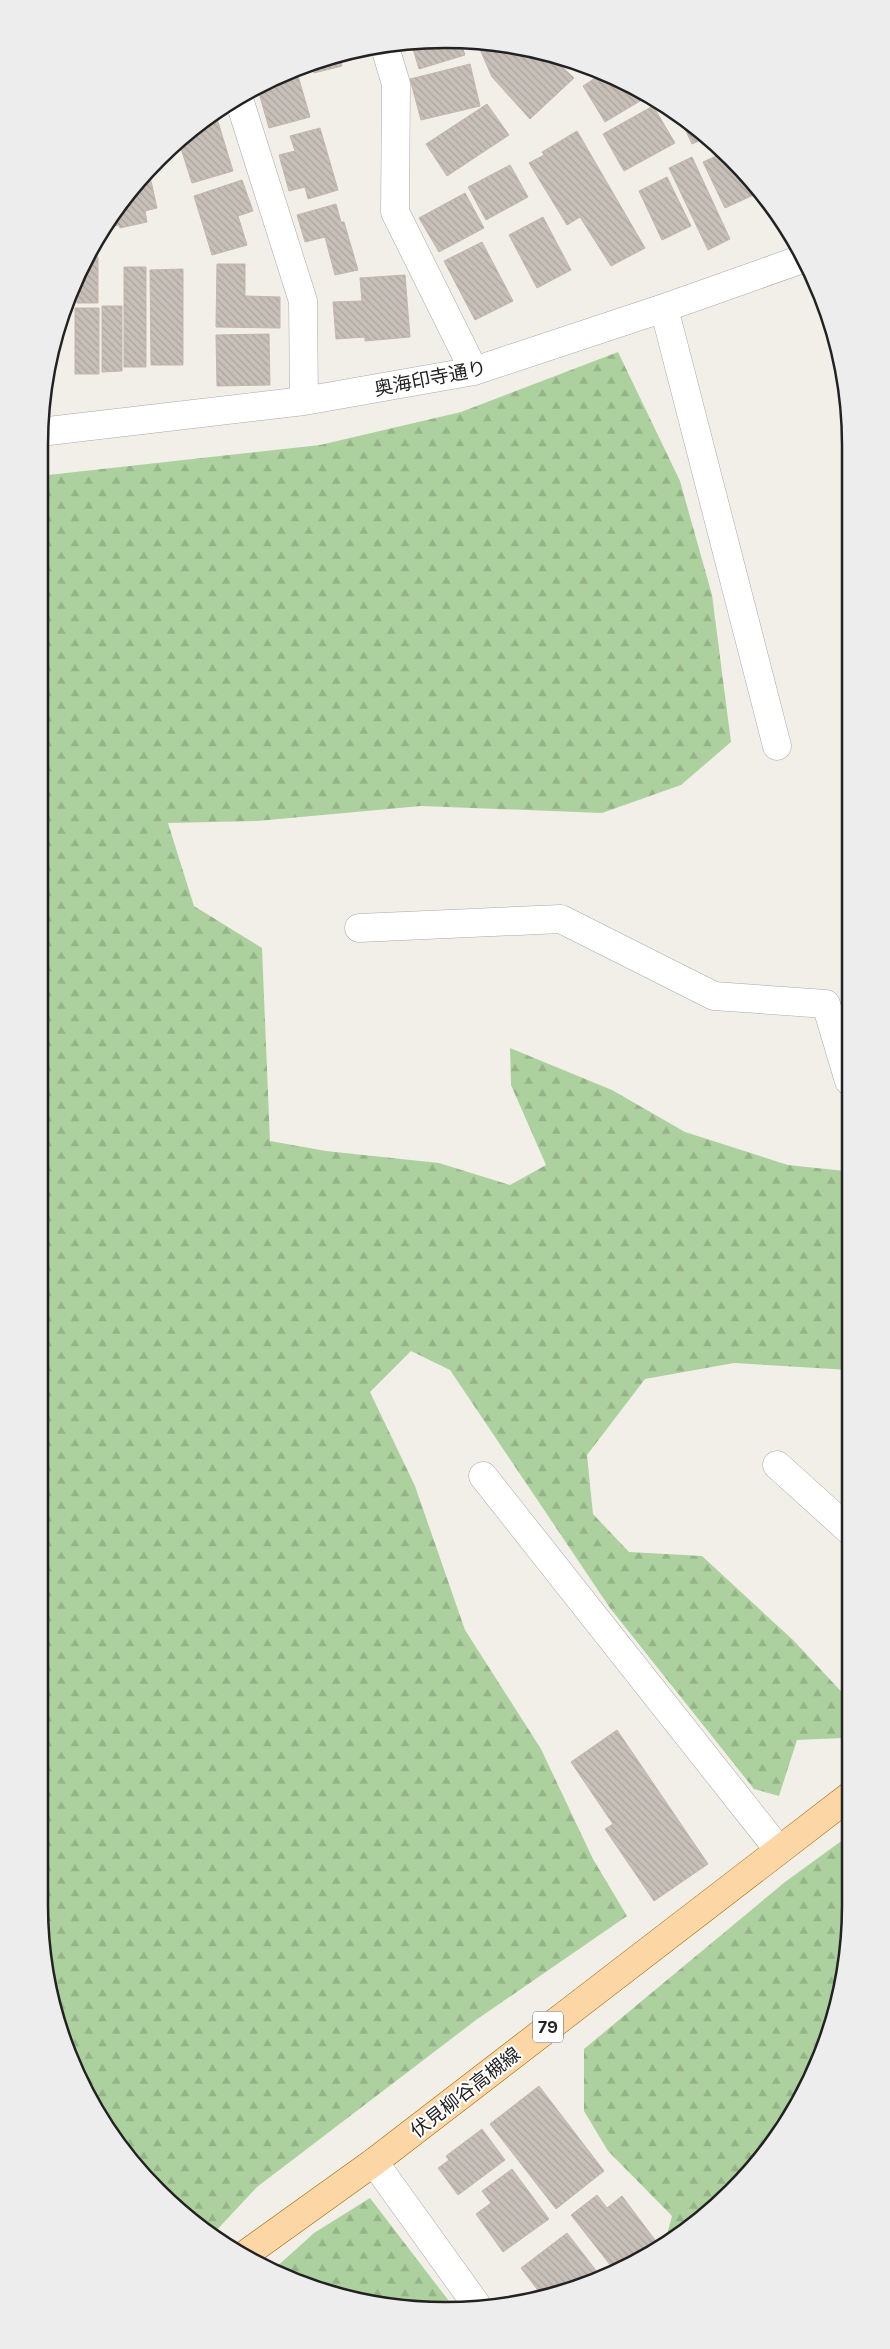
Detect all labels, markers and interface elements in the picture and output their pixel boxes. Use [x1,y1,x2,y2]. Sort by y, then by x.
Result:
street label: 奥海印寺通り [372,357,488,401]
road number: 79 [533,2011,563,2042]
street label: 伏見柳谷高槻線 [406,2043,525,2142]

